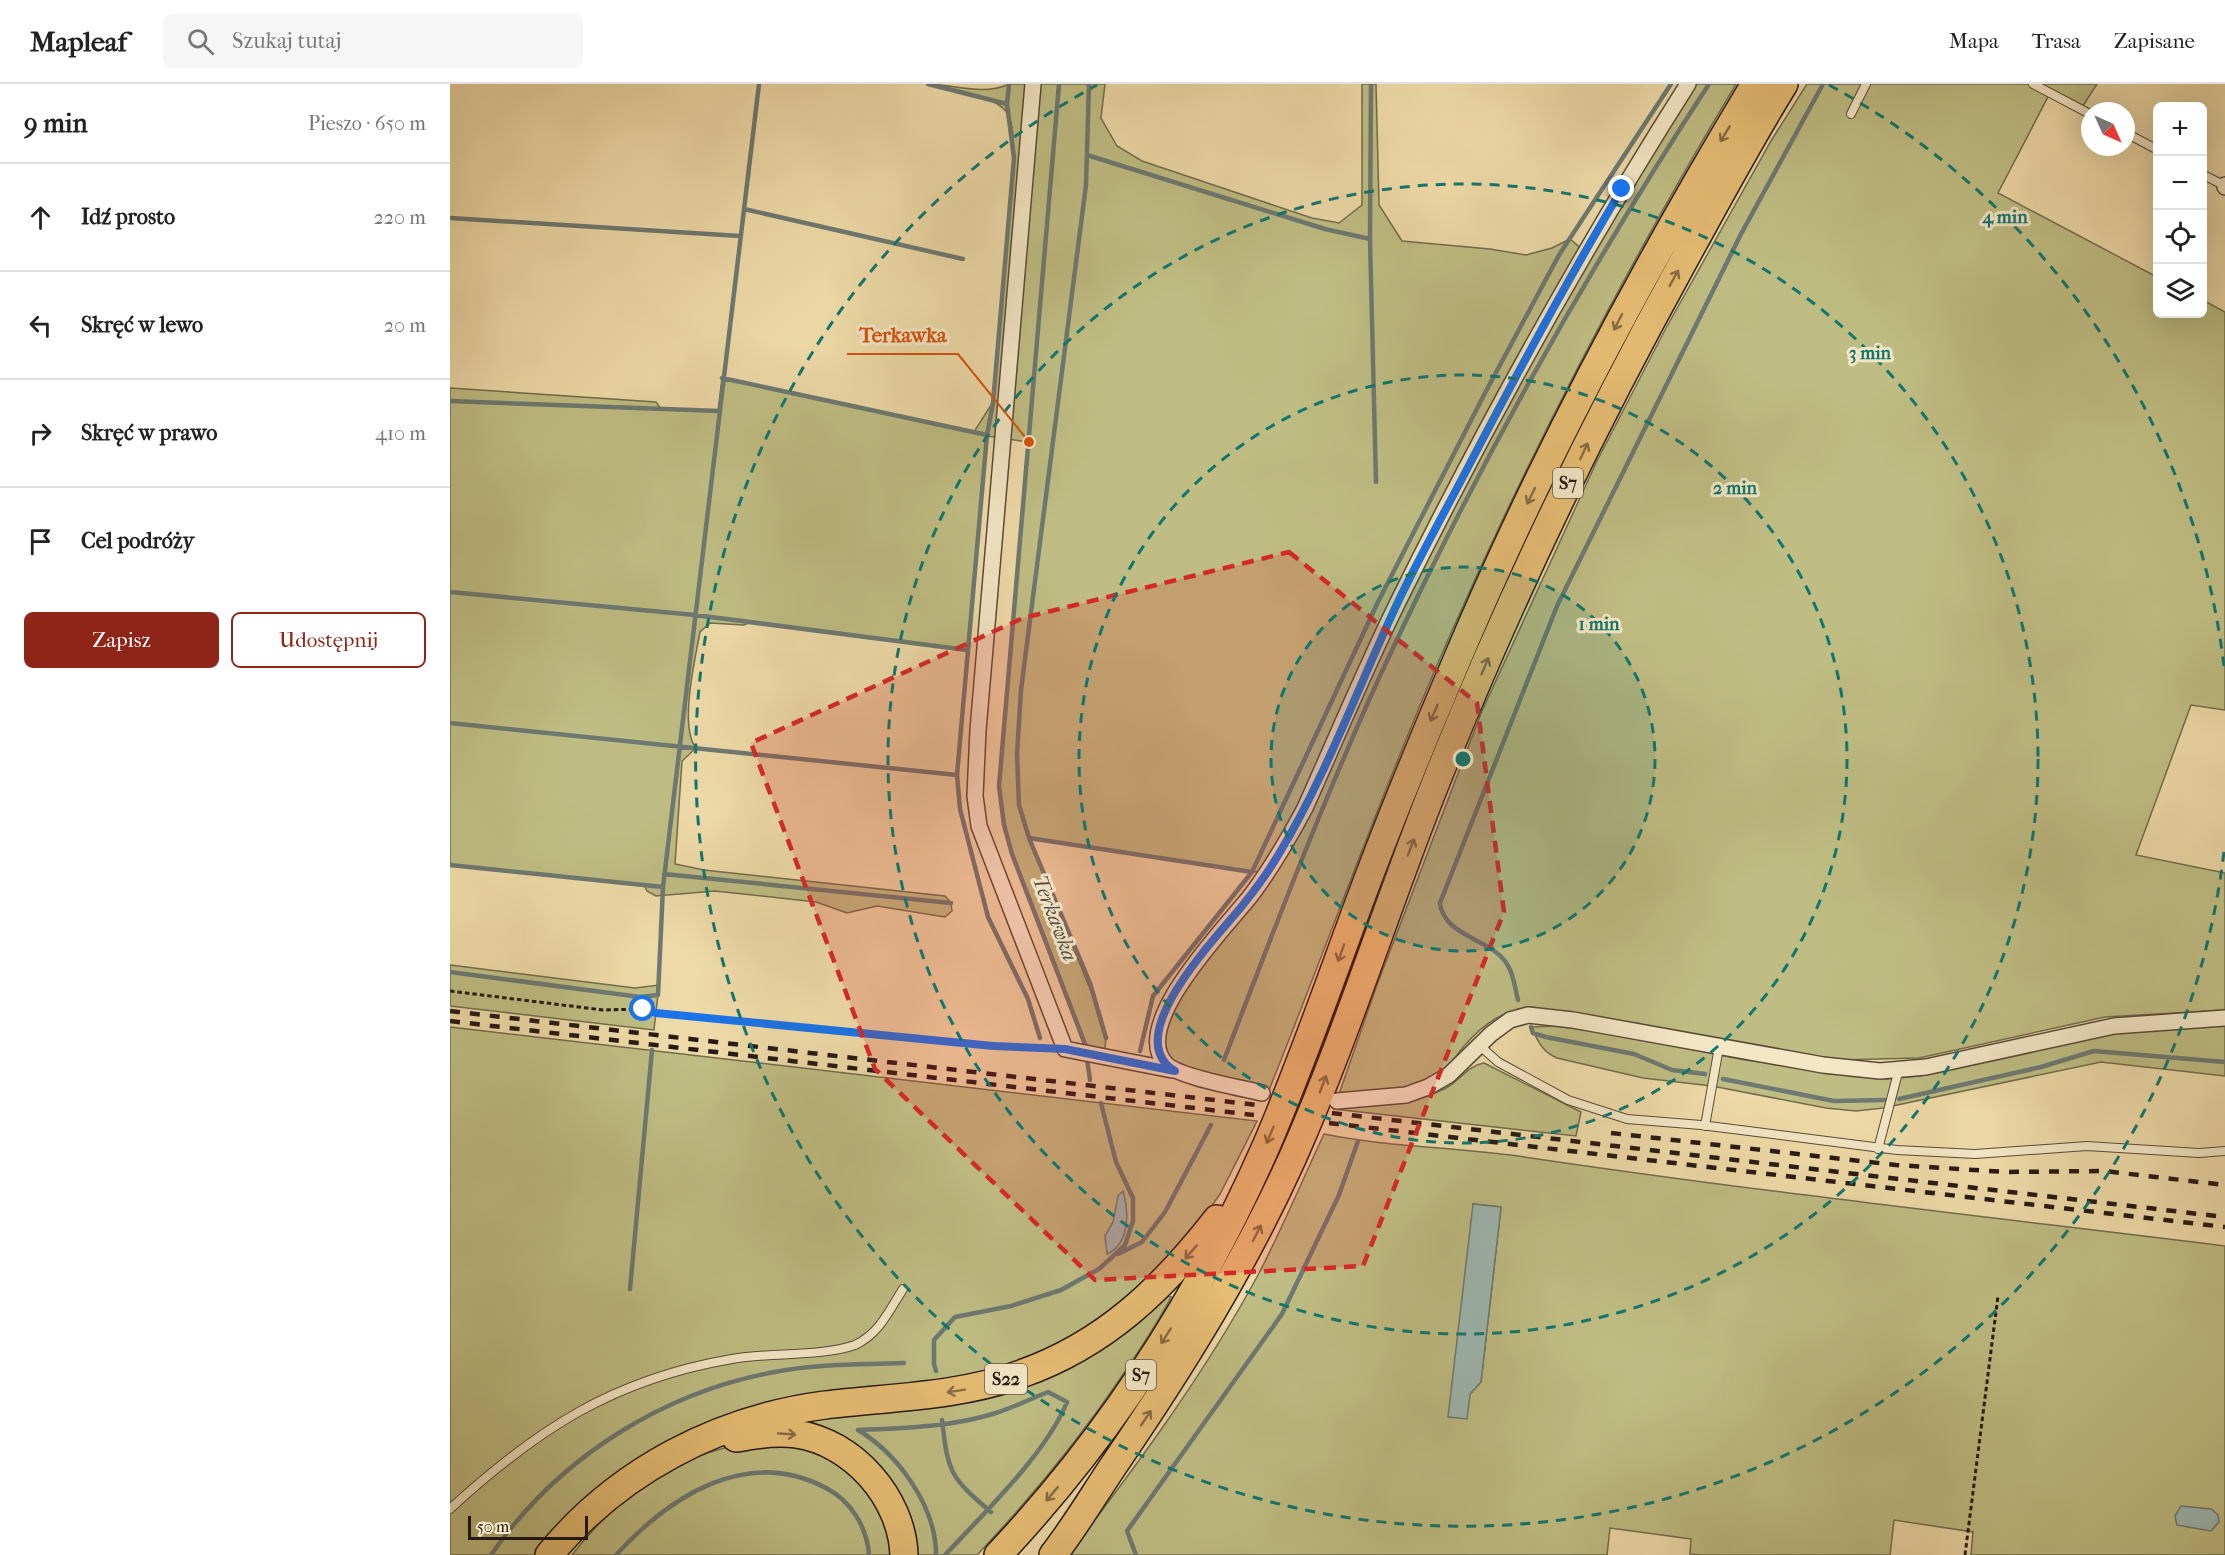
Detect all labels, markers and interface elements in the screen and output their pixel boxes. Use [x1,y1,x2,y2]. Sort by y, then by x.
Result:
search box [163,14,583,68]
text: Mapleaf [30,25,127,58]
icon: search [184,25,217,58]
text: Szukaj tutaj [232,28,341,54]
text: Mapa [1949,29,1999,53]
text: Trasa [2032,29,2081,53]
text: Zapisane [2114,29,2195,53]
north arrow [2081,102,2135,156]
map controls [2153,102,2207,318]
button: + [2153,102,2207,156]
text: 9 min [24,108,88,139]
text: Pieszo · 650 m [308,112,426,135]
one-way arrow [1718,125,1730,142]
button: − [2153,156,2207,210]
route end [1608,175,1634,201]
icon: ahead [24,201,57,234]
text: Idź prosto [81,204,175,230]
text: 220 m [373,206,426,229]
text: 4 min [1981,207,2028,228]
button: locate [2153,210,2207,264]
button: layers [2153,264,2207,318]
one-way arrow [1668,270,1680,287]
icon: left [24,309,57,342]
text: Skręć w lewo [81,312,203,338]
one-way arrow [1612,313,1624,331]
text: 20 m [384,314,426,337]
callout: Terkawka [847,315,958,354]
text: Terkawka [858,323,948,347]
text: 3 min [1849,343,1892,364]
icon: right [24,417,57,450]
text: Skręć w prawo [81,420,217,446]
text: 410 m [375,422,426,445]
one-way arrow [1578,442,1590,460]
road number: S7 [1553,468,1583,498]
text: 2 min [1713,478,1757,499]
one-way arrow [1524,487,1536,505]
icon: arrive [24,525,57,558]
text: Cel podróży [81,528,194,554]
button: Zapisz [24,612,219,668]
button: Udostępnij [231,612,426,668]
text: 1 min [1578,614,1620,635]
one-way arrow [1480,657,1491,675]
one-way arrow [1428,704,1439,722]
centre of rings [1453,749,1473,769]
one-way arrow [1407,838,1418,856]
water label: Terkawka [1028,872,1082,964]
one-way arrow [1334,943,1345,962]
route start [629,995,655,1021]
one-way arrow [1318,1076,1329,1094]
one-way arrow [1264,1126,1275,1144]
one-way arrow [1251,1225,1263,1243]
one-way arrow [1184,1244,1198,1259]
one-way arrow [1160,1327,1172,1344]
road number: S7 [1126,1360,1156,1390]
road number: S22 [985,1364,1027,1394]
one-way arrow [947,1386,967,1397]
one-way arrow [1140,1411,1152,1427]
one-way arrow [777,1428,796,1439]
one-way arrow [1045,1486,1059,1501]
scale bar [468,1513,588,1540]
text: 50 m [477,1517,509,1536]

